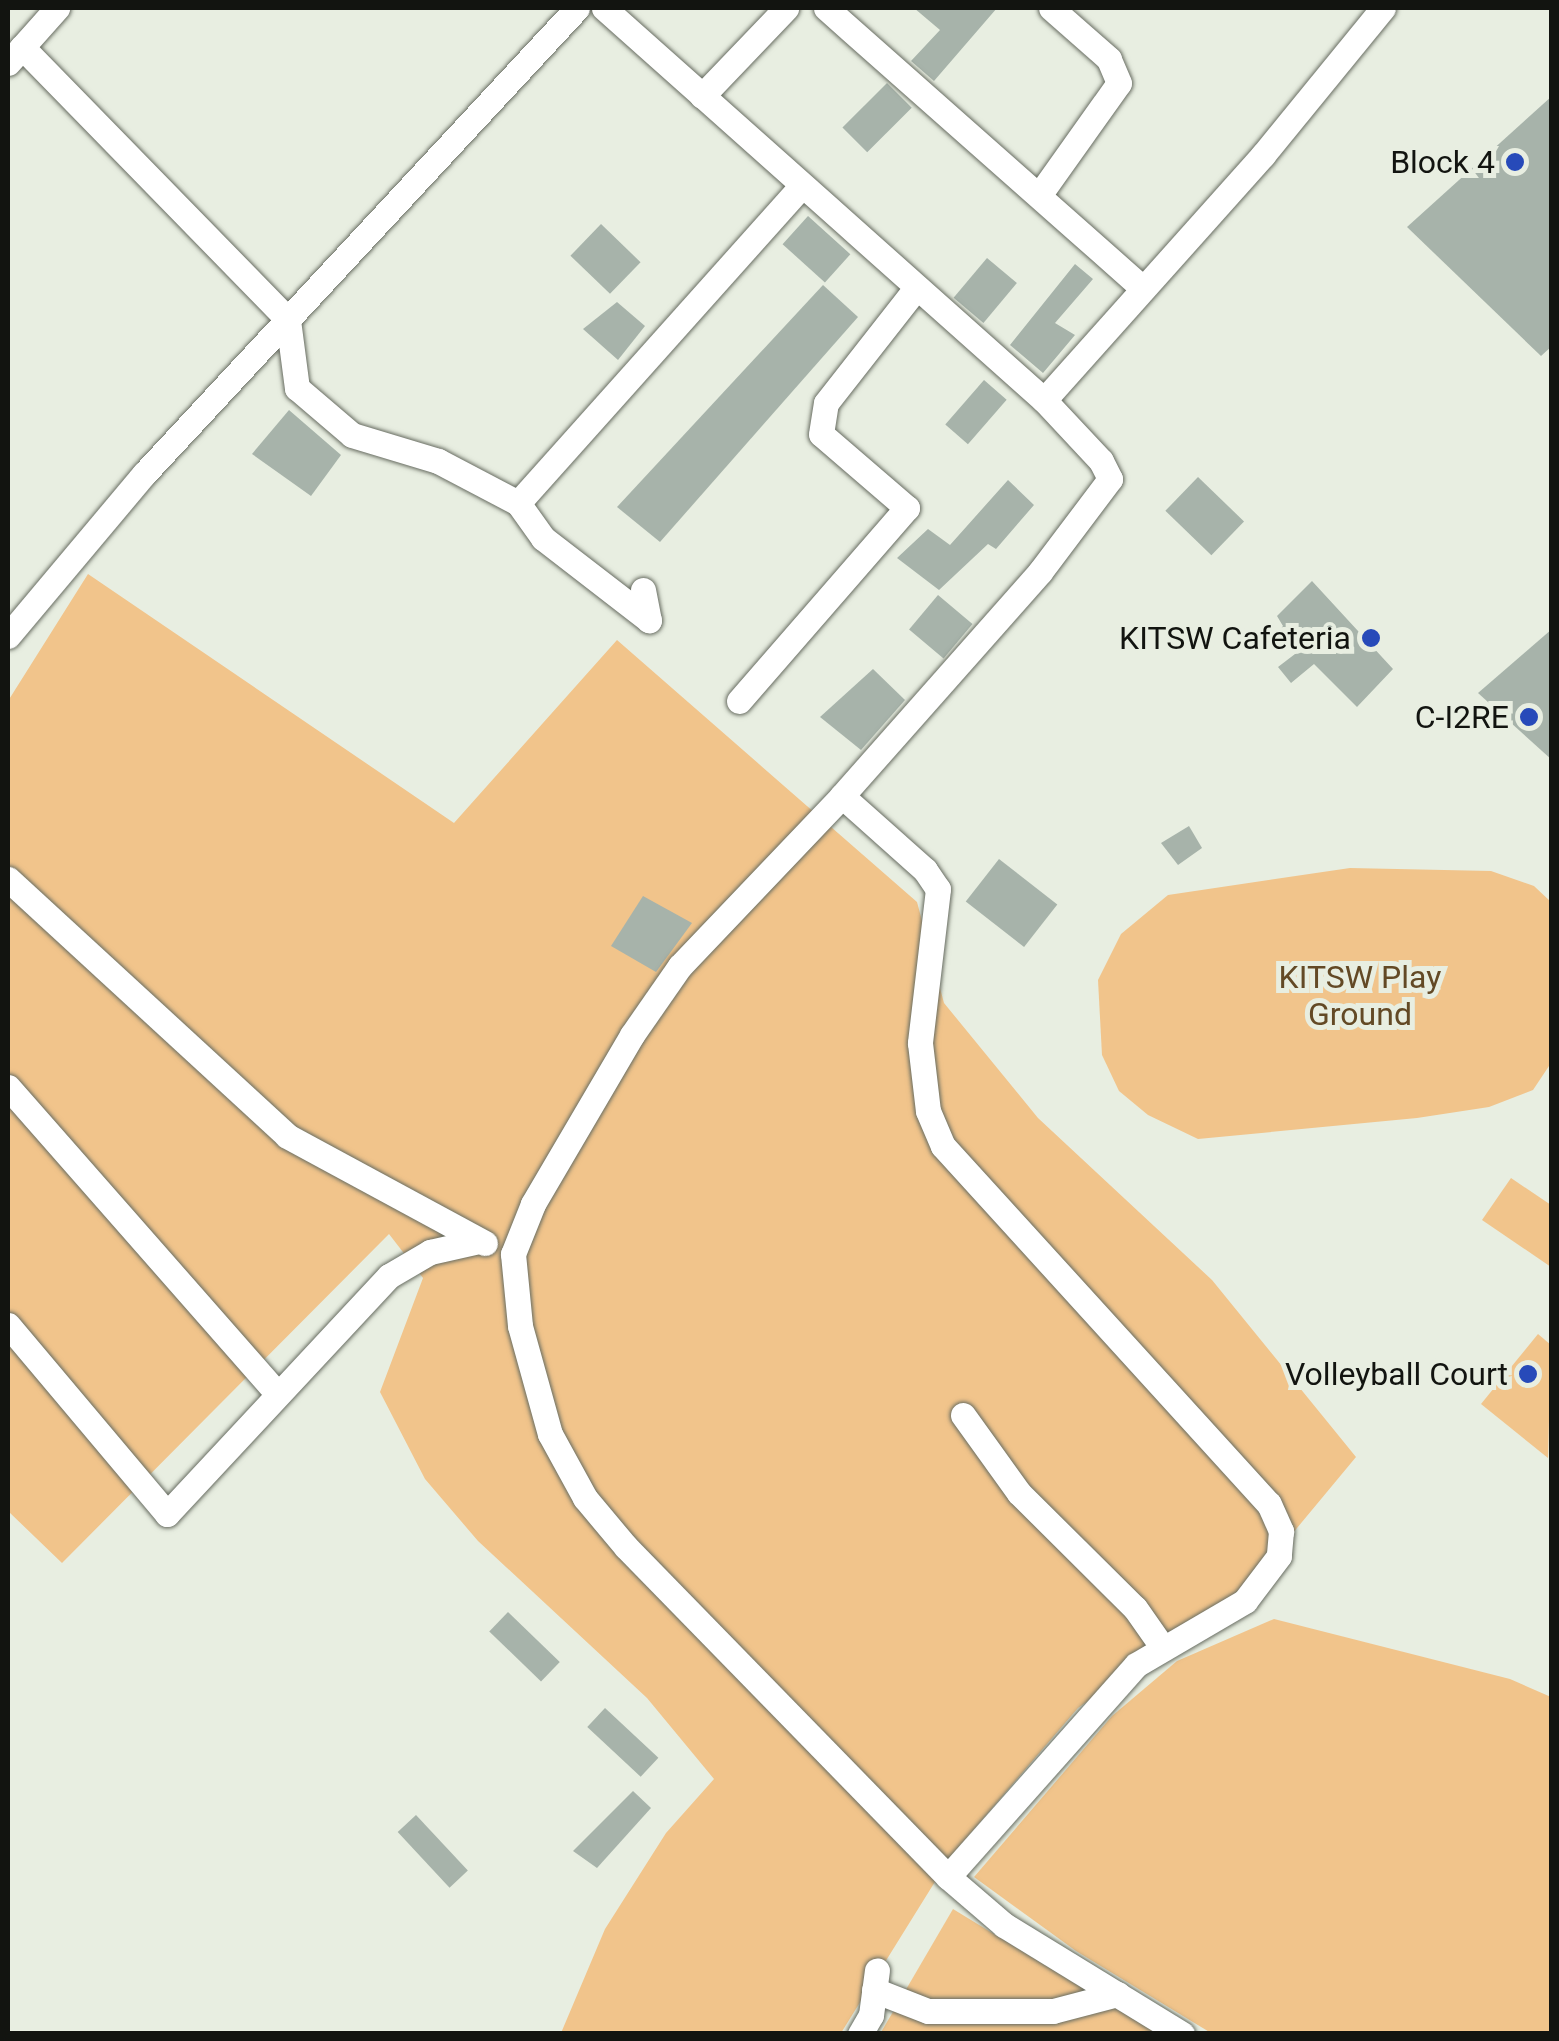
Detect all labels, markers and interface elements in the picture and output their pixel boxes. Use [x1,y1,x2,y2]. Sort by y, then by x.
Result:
place label: Block 4 [1390,143,1495,181]
marker: Block 4 [1504,151,1526,173]
place label: KITSW Cafeteria [1119,619,1351,657]
marker: KITSW Cafeteria [1360,627,1382,649]
place label: C-I2RE [1415,698,1509,736]
marker: C-I2RE [1518,706,1540,728]
park label: KITSW Play Ground [1279,959,1441,1034]
place label: Volleyball Court [1285,1355,1508,1393]
marker: Volleyball Court [1517,1363,1539,1385]

